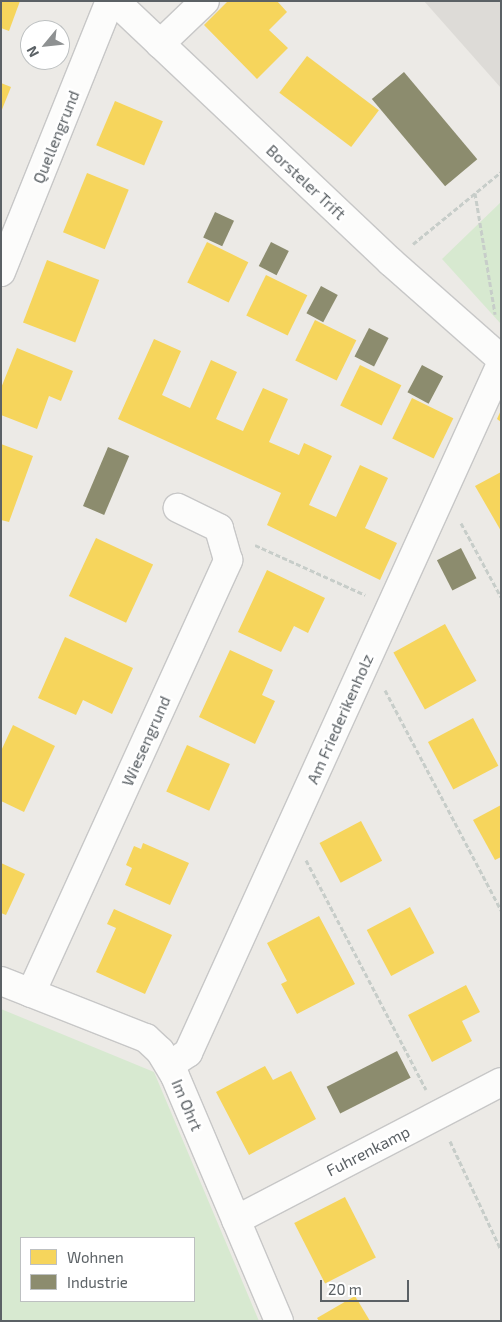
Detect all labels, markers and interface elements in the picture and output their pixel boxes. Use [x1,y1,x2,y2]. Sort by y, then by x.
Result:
north arrow [20,20,70,70]
text: N [22,43,42,60]
street label: Quellengrund [29,88,83,186]
street label: Borsteler Trift [262,140,350,224]
street label: Am Friederikenholz [303,651,377,787]
street label: Wiesengrund [118,693,174,789]
street label: Im Ohrt [168,1076,206,1134]
street label: Fuhrenkamp [323,1122,413,1180]
legend [20,1237,195,1302]
text: Wohnen [67,1248,124,1266]
scale bar [322,1270,411,1302]
text: Industrie [67,1273,128,1291]
text: 20 m [328,1280,362,1298]

